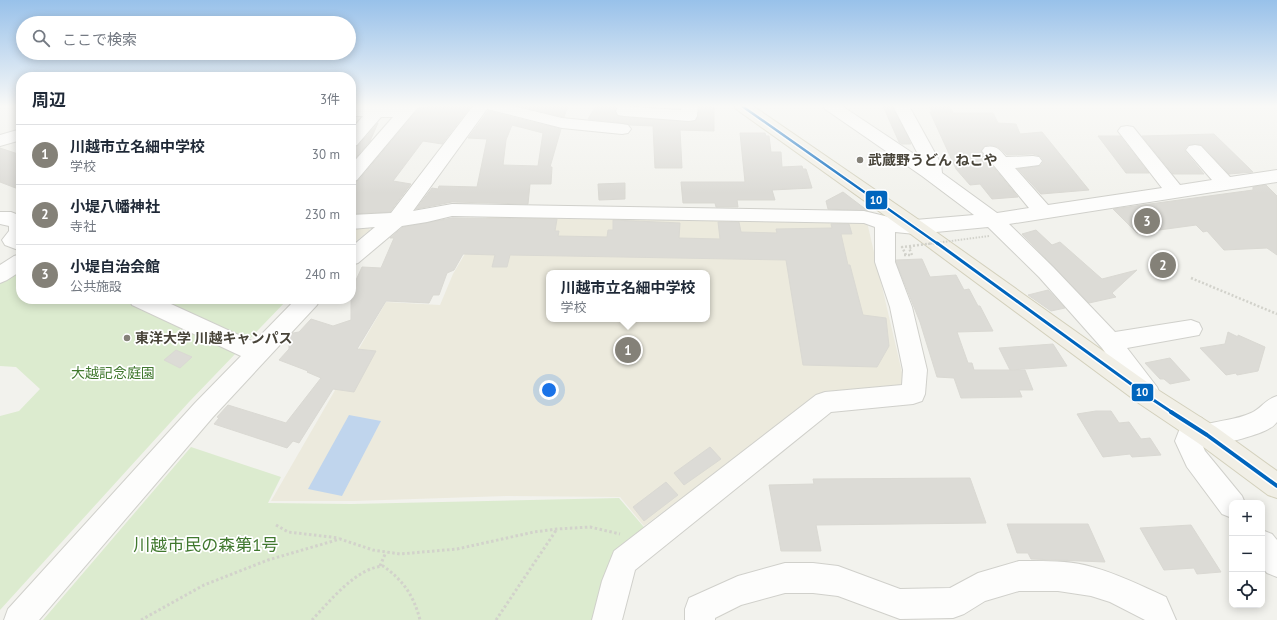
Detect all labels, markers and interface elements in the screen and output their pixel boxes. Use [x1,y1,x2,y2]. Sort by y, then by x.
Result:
search box [16,16,356,60]
icon: search [30,27,52,49]
text: ここで検索 [62,30,137,49]
text: 周辺 [32,89,66,111]
text: 3件 [320,91,340,108]
text: 川越市立名細中学校 [70,137,205,156]
text: 1 [41,146,49,163]
text: 30 m [312,146,340,163]
place label: 武蔵野うどん ねこや [868,151,998,169]
marker: 武蔵野うどん ねこや [855,155,865,165]
text: 学校 [70,158,96,175]
line badge: 10 [865,190,888,210]
text: 10 [870,193,882,207]
text: 小堤八幡神社 [70,197,160,216]
text: 2 [41,206,49,223]
text: 230 m [305,206,340,223]
pin: 3 [1134,206,1160,236]
text: 寺社 [70,218,96,235]
pin: 2 [1150,250,1176,280]
text: 小堤自治会館 [70,257,160,276]
text: 3 [41,266,49,283]
text: 240 m [305,266,340,283]
popup [546,270,710,322]
text: 公共施設 [70,278,122,295]
text: 川越市立名細中学校 [560,278,696,297]
text: 学校 [560,299,587,316]
place label: 東洋大学 川越キャンパス [135,329,293,347]
marker: 東洋大学 川越キャンパス [122,333,132,343]
pin: 1 [615,335,641,365]
park label: 大越記念庭園 [71,364,155,382]
your location [539,380,559,400]
line badge: 10 [1131,383,1154,402]
text: 10 [1136,385,1148,399]
map controls [1229,500,1265,608]
button: + [1229,500,1265,536]
park label: 川越市民の森第1号 [133,534,279,556]
button: − [1229,536,1265,572]
button: locate [1229,572,1265,608]

